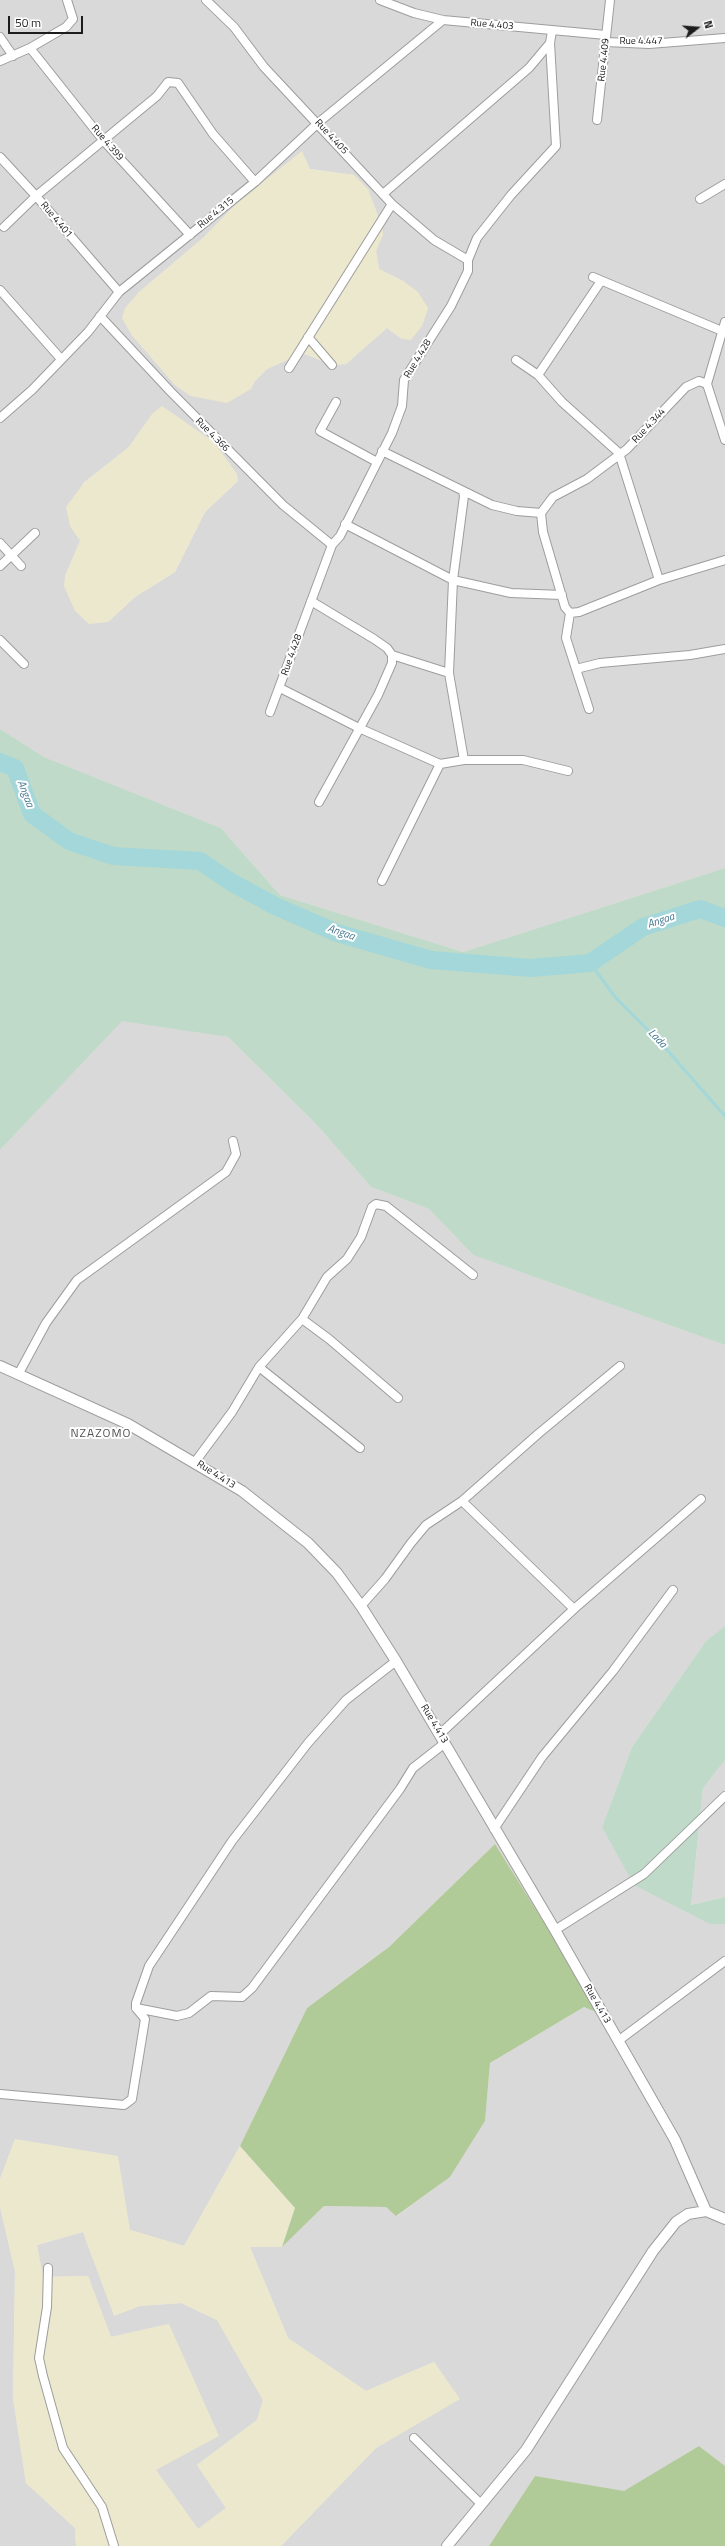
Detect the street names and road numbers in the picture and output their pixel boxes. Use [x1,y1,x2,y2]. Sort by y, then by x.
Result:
street label: Rue 4.403 [470,17,514,33]
street label: Rue 4.447 [619,36,663,48]
street label: Rue 4.409 [596,38,612,82]
street label: Rue 4.405 [312,117,350,157]
street label: Rue 4.399 [88,123,126,163]
street label: Rue 4.315 [195,195,237,231]
street label: Rue 4.401 [38,200,74,240]
street label: Rue 4.428 [402,337,434,381]
street label: Rue 4.344 [630,406,668,446]
street label: Rue 4.366 [192,415,232,455]
street label: Rue 4.428 [279,633,305,677]
street label: Rue 4.413 [194,1458,238,1492]
street label: Rue 4.413 [418,1702,450,1746]
street label: Rue 4.413 [581,1982,613,2026]

